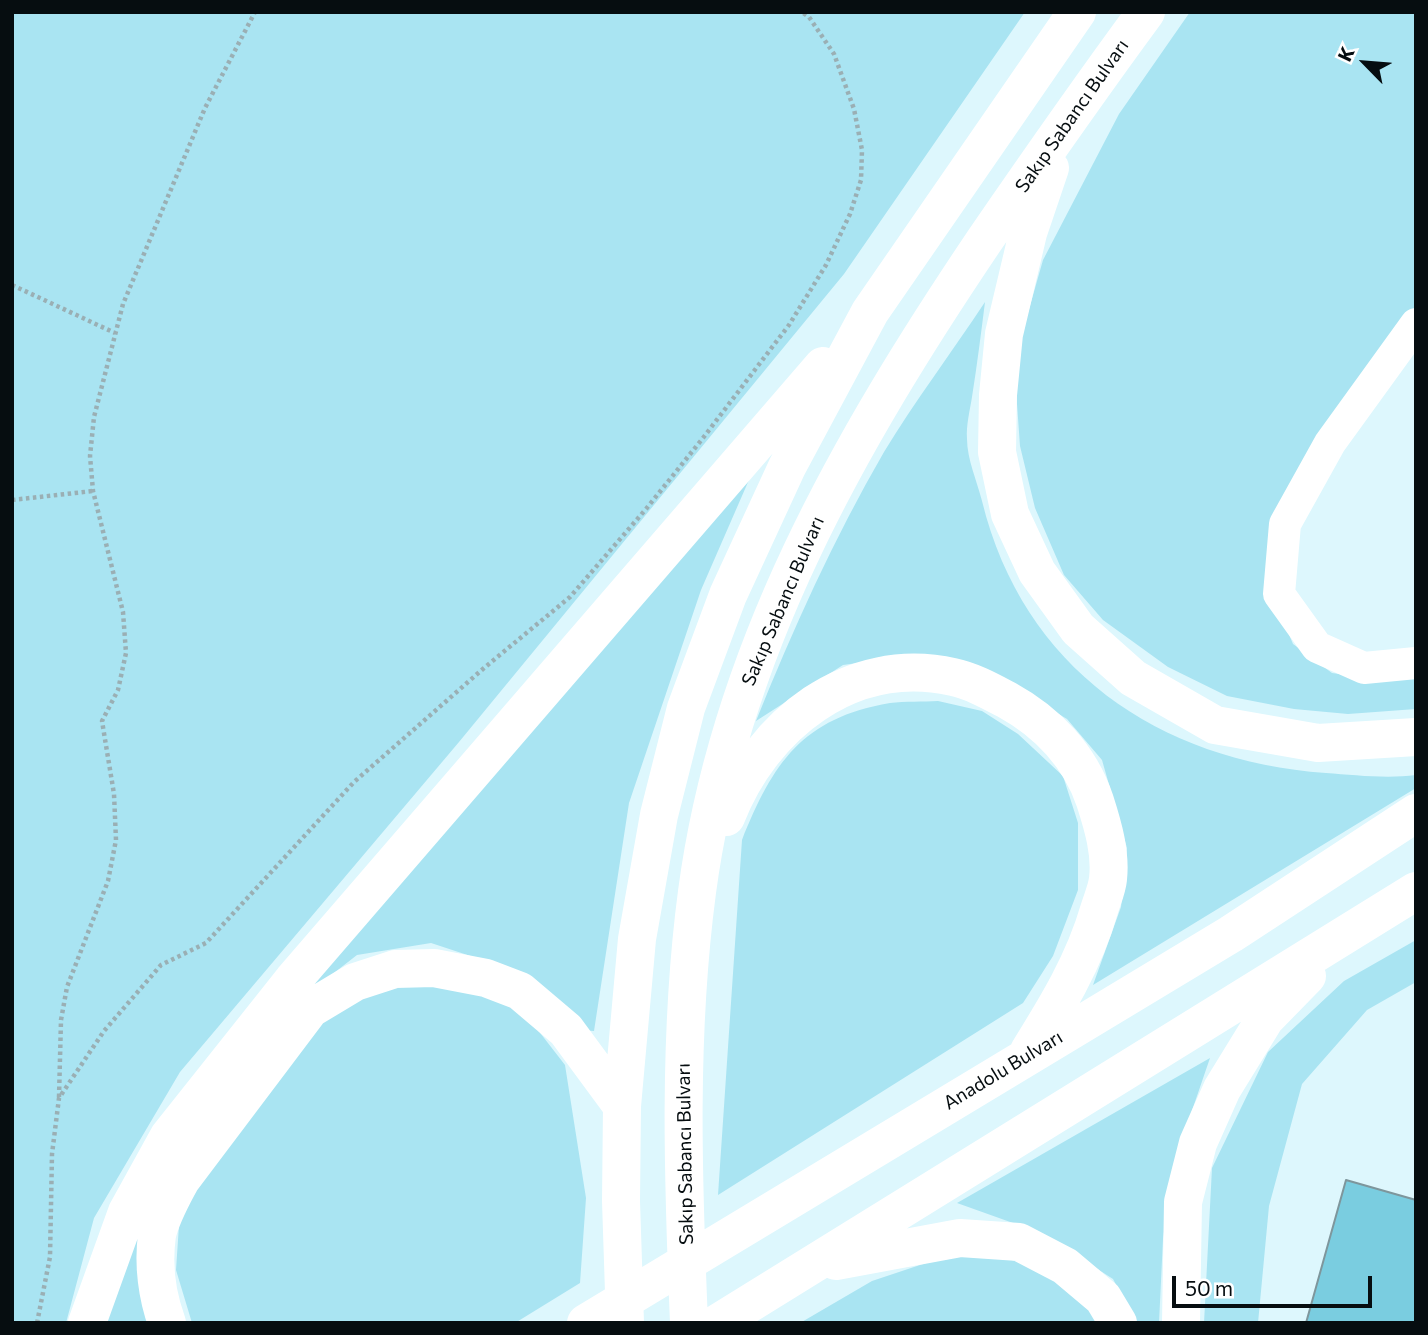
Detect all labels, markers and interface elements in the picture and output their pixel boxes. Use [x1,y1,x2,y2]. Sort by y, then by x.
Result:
north arrow [1330,28,1400,98]
street label: Sakıp Sabancı Bulvarı [1011,35,1133,197]
text: K [1332,43,1359,65]
street label: Sakıp Sabancı Bulvarı [737,513,829,689]
street label: Anadolu Bulvarı [939,1025,1067,1115]
street label: Sakıp Sabancı Bulvarı [672,1063,698,1245]
scale bar [1176,1262,1376,1306]
text: 50 m [1185,1275,1233,1300]

